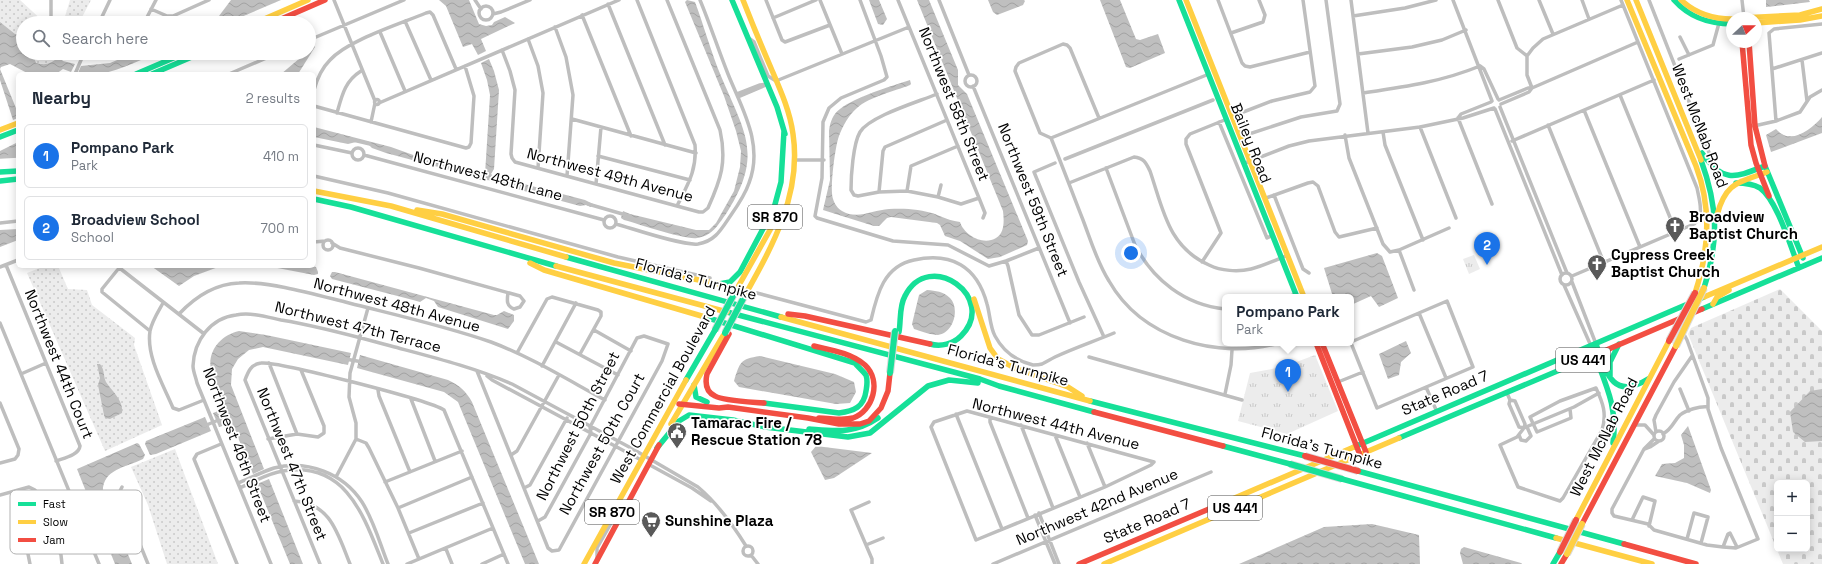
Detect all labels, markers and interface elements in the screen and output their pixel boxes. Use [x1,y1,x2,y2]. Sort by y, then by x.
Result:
north arrow [1726,12,1762,48]
search box [16,16,316,60]
street label: Northwest 58th Street [915,24,994,184]
icon: search [30,27,52,49]
text: Search here [62,29,148,48]
street label: West McNab Road [1668,61,1733,190]
text: Nearby [32,87,91,109]
text: 2 results [246,90,300,107]
street label: Bailey Road [1227,100,1276,186]
street label: Northwest 59th Street [994,120,1073,280]
text: Pompano Park [71,138,174,157]
street label: Northwest 49th Avenue [525,143,695,206]
street label: Northwest 48th Lane [411,146,565,205]
text: 1 [43,148,49,165]
text: 410 m [263,148,299,165]
text: Park [71,157,98,174]
road number: SR 870 [748,205,802,229]
place label: Broadview Baptist Church [1689,207,1798,243]
text: Broadview School [71,210,200,229]
church icon: Broadview Baptist Church [1664,215,1686,243]
text: 2 [42,220,50,237]
text: 700 m [261,220,299,237]
text: School [71,229,114,246]
pin: 2 [1474,232,1500,265]
your location [1121,243,1141,263]
place label: Cypress Creek Baptist Church [1611,245,1720,281]
street label: Florida's Turnpike [633,253,759,304]
church icon: Cypress Creek Baptist Church [1586,253,1608,281]
street label: Northwest 48th Avenue [312,273,483,336]
street label: Northwest 44th Court [21,286,98,441]
popup [1222,294,1354,346]
street label: Northwest 47th Terrace [273,297,443,356]
text: Pompano Park [1236,302,1340,321]
street label: West Commercial Boulevard [606,303,719,487]
text: Park [1236,321,1263,338]
street label: Florida's Turnpike [945,339,1071,390]
street label: Northwest 50th Street [532,348,623,503]
road number: US 441 [1556,348,1610,372]
pin: 1 [1275,359,1301,392]
street label: Northwest 46th Street [199,365,276,525]
street label: State Road 7 [1398,366,1491,419]
street label: Northwest 50th Court [555,369,649,518]
street label: West McNab Road [1565,374,1642,500]
street label: Northwest 47th Street [253,385,332,543]
street label: Northwest 44th Avenue [971,394,1142,454]
place label: Tamarac Fire / Rescue Station 78 [691,413,822,449]
public building icon: Tamarac Fire / Rescue Station 78 [666,421,688,449]
street label: Florida's Turnpike [1259,422,1385,473]
street label: Northwest 42nd Avenue [1013,464,1181,549]
map controls [1774,480,1810,552]
button: + [1774,480,1810,516]
legend [10,490,142,554]
street label: State Road 7 [1100,494,1193,547]
road number: US 441 [1208,496,1262,520]
text: Fast [43,497,66,511]
road number: SR 870 [585,500,639,524]
supermarket icon: Sunshine Plaza [640,510,662,538]
place label: Sunshine Plaza [665,511,774,530]
text: Slow [43,515,68,529]
button: − [1774,516,1810,552]
text: Jam [43,533,65,547]

